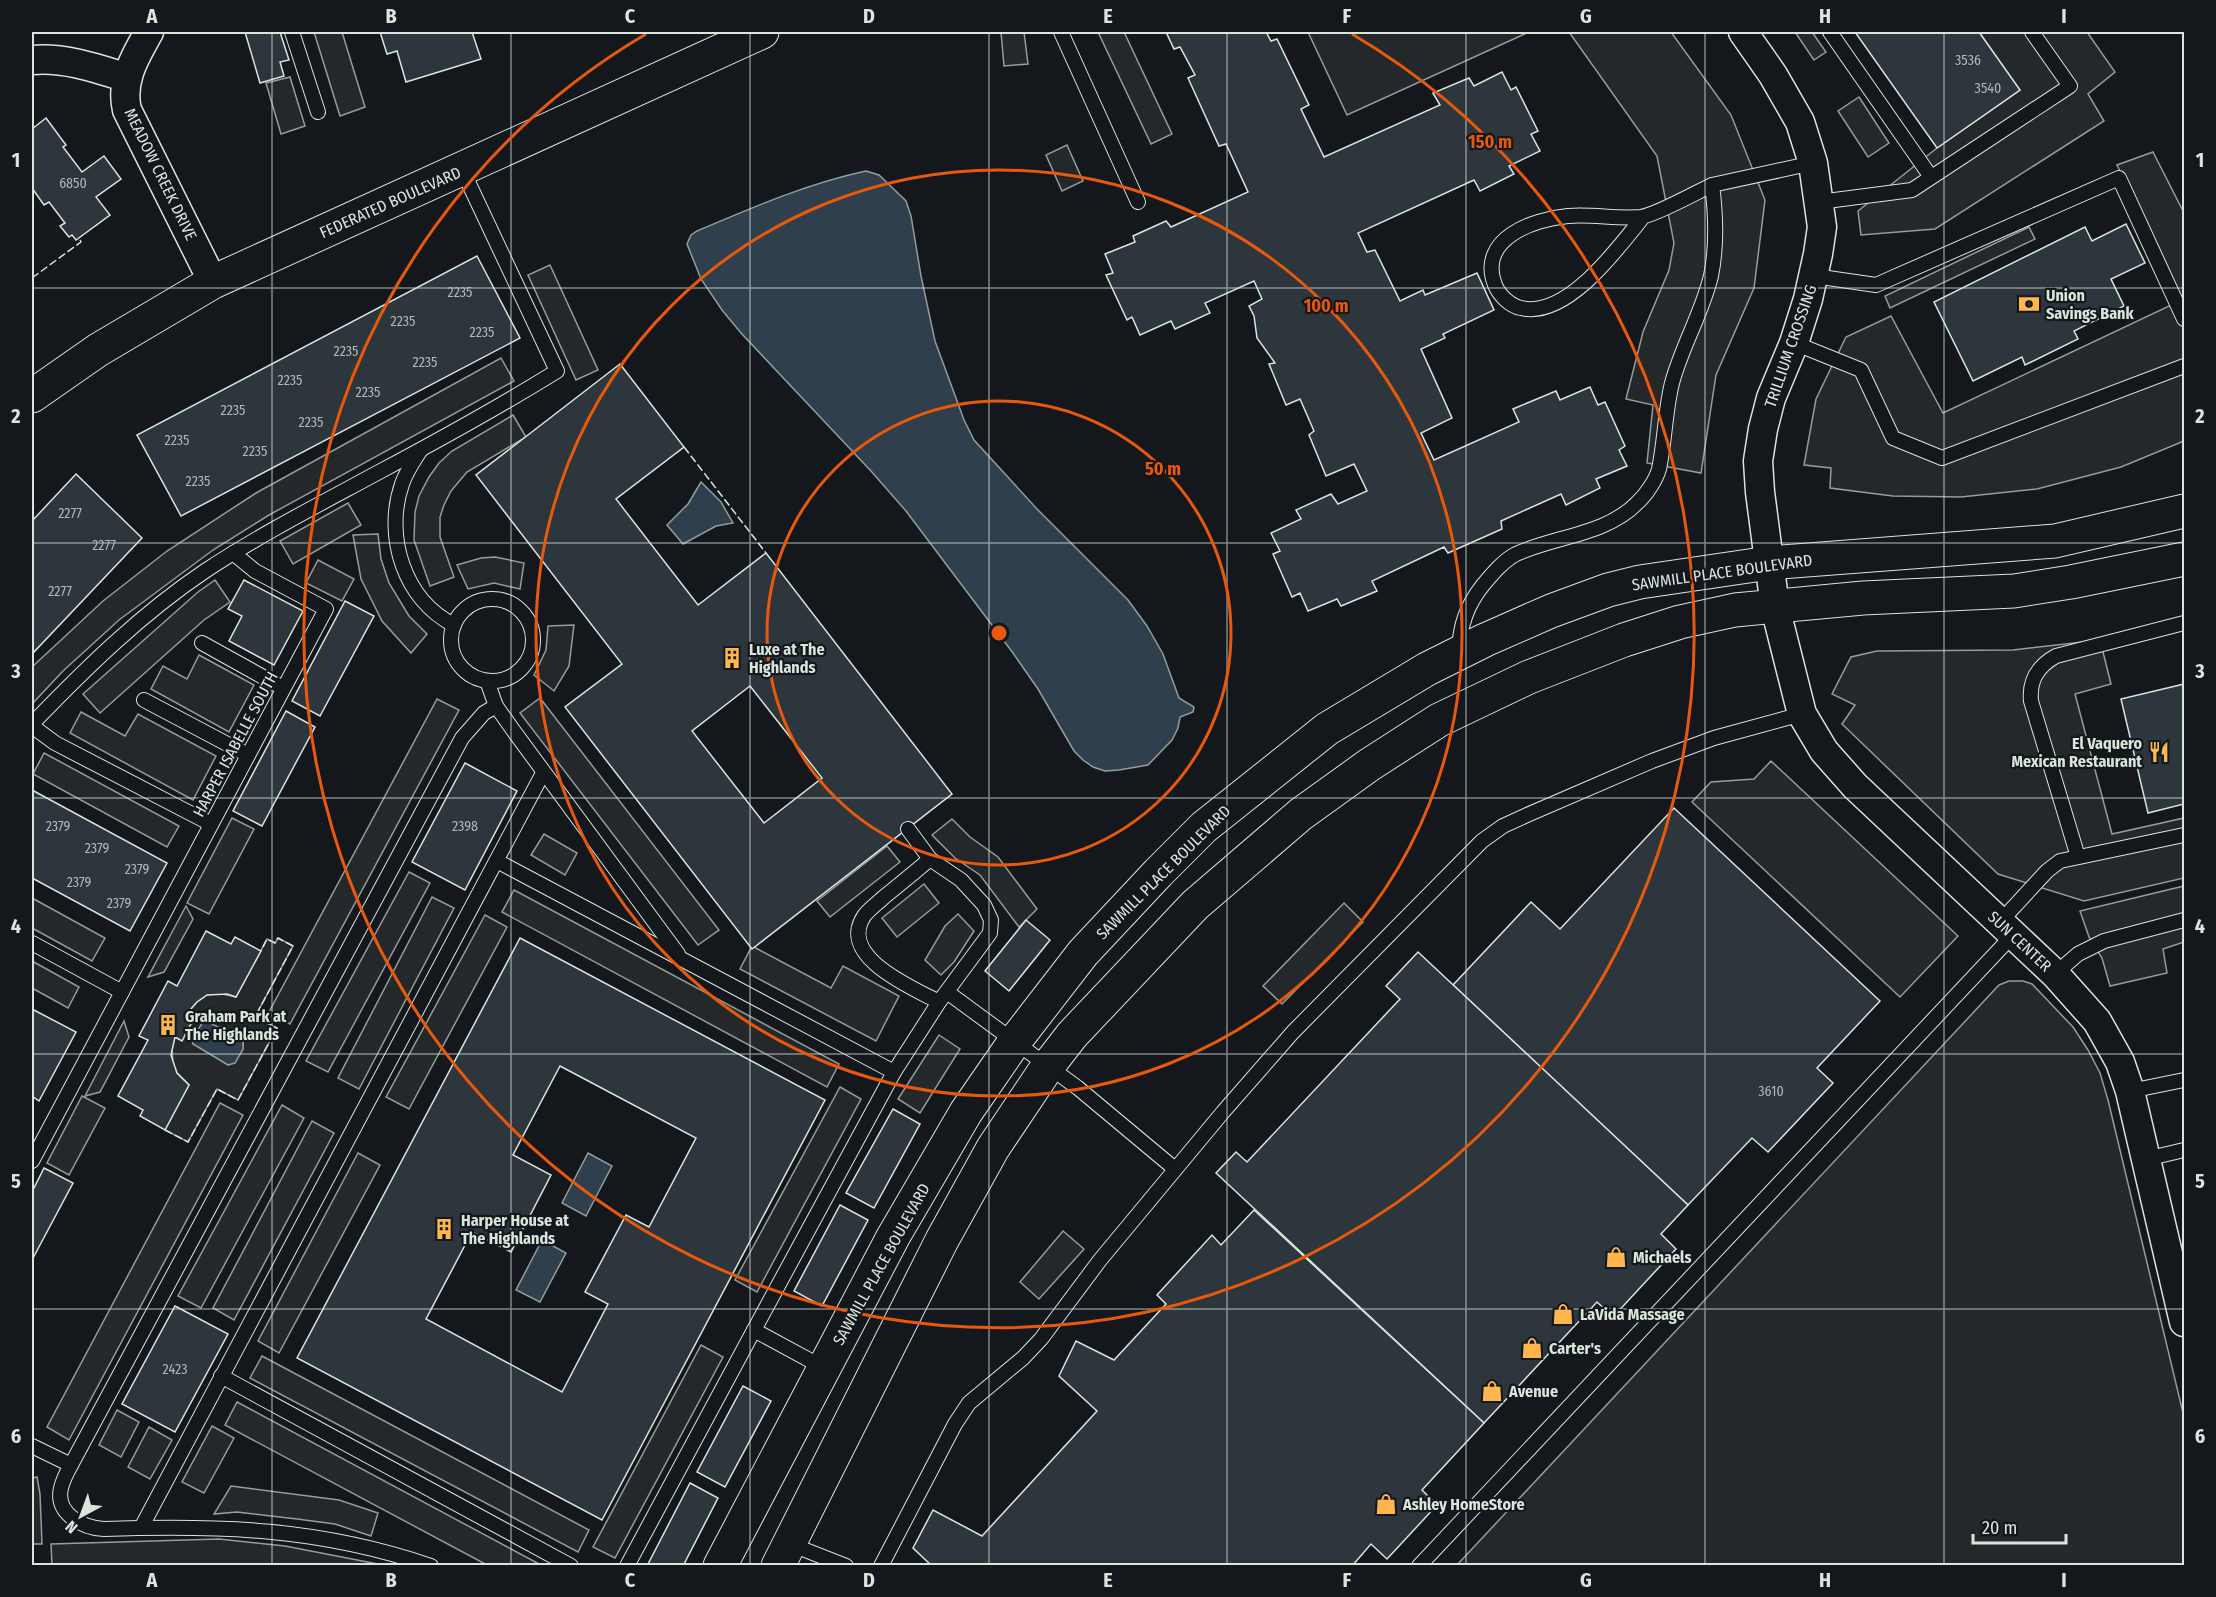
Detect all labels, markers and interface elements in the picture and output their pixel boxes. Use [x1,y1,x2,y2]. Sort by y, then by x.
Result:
text: A [146,4,159,28]
text: B [385,4,397,28]
text: C [625,4,636,28]
text: D [863,4,875,28]
text: E [1103,4,1113,28]
text: F [1343,4,1352,28]
text: G [1580,4,1592,28]
text: H [1819,4,1831,28]
text: I [2061,4,2067,28]
house number: 3536 [1955,52,1981,69]
house number: 3540 [1975,80,2001,97]
street label: MEADOW CREEK DRIVE [120,105,201,243]
text: 150 m [1468,131,1512,153]
text: 1 [12,148,20,172]
text: 1 [2196,148,2204,172]
street label: FEDERATED BOULEVARD [317,163,464,242]
house number: 6850 [59,175,87,192]
street label: TRILLIUM CROSSING [1761,282,1820,410]
house number: 2235 [447,284,473,301]
place label: Union Savings Bank [2046,286,2134,323]
bank icon: Union Savings Bank [2017,292,2041,316]
text: 100 m [1304,295,1348,317]
house number: 2235 [390,313,416,330]
house number: 2235 [469,324,495,341]
house number: 2235 [333,343,359,360]
house number: 2235 [412,354,438,371]
house number: 2235 [277,372,303,389]
house number: 2235 [355,384,381,401]
house number: 2235 [220,402,246,419]
text: 2 [10,404,21,428]
text: 2 [2194,404,2205,428]
house number: 2235 [298,414,324,431]
house number: 2235 [164,432,190,449]
house number: 2235 [242,443,268,460]
text: 50 m [1145,458,1181,480]
house number: 2235 [185,473,211,490]
house number: 2277 [58,505,82,522]
house number: 2277 [92,537,116,554]
street label: SAWMILL PLACE BOULEVARD [1631,550,1814,595]
house number: 2277 [48,583,72,600]
centre of rings [989,623,1009,643]
place label: Luxe at The Highlands [749,640,825,677]
building icon: Luxe at The Highlands [720,646,744,670]
text: 3 [10,659,21,683]
text: 3 [2194,659,2205,683]
street label: HARPER ISABELLE SOUTH [189,668,282,820]
place label: El Vaquero Mexican Restaurant [2011,734,2142,771]
restaurant icon: El Vaquero Mexican Restaurant [2147,740,2171,764]
street label: SAWMILL PLACE BOULEVARD [1092,801,1234,943]
house number: 2379 [46,818,71,835]
house number: 2398 [452,818,478,835]
house number: 2379 [85,840,110,857]
house number: 2379 [125,861,150,878]
house number: 2379 [67,874,92,891]
house number: 2379 [107,895,132,912]
street label: SUN CENTER [1984,907,2056,976]
text: 4 [11,914,21,938]
text: 4 [2195,914,2205,938]
place label: Graham Park at The Highlands [185,1007,287,1044]
building icon: Graham Park at The Highlands [156,1013,180,1037]
house number: 3610 [1758,1083,1784,1100]
text: 5 [11,1169,21,1193]
text: 5 [2195,1169,2205,1193]
street label: SAWMILL PLACE BOULEVARD [829,1180,934,1348]
place label: Harper House at The Highlands [461,1211,569,1248]
building icon: Harper House at The Highlands [432,1217,456,1241]
shop icon: Michaels [1604,1245,1628,1269]
place label: Michaels [1633,1248,1691,1267]
shop icon: LaVida Massage [1551,1302,1575,1326]
place label: LaVida Massage [1580,1305,1685,1324]
shop icon: Carter's [1520,1336,1544,1360]
place label: Carter's [1549,1339,1601,1358]
house number: 2423 [163,1361,187,1378]
shop icon: Avenue [1480,1379,1504,1403]
place label: Avenue [1508,1382,1558,1401]
text: 6 [11,1424,21,1448]
text: 6 [2195,1424,2205,1448]
north arrow [51,1486,111,1546]
shop icon: Ashley HomeStore [1374,1492,1398,1516]
place label: Ashley HomeStore [1402,1495,1525,1514]
scale bar [1973,1507,2066,1545]
text: N [62,1517,81,1537]
text: 20 m [1982,1517,2017,1539]
text: A [146,1568,159,1592]
text: B [385,1568,397,1592]
text: C [625,1568,636,1592]
text: D [863,1568,875,1592]
text: E [1103,1568,1113,1592]
text: F [1343,1568,1352,1592]
text: G [1580,1568,1592,1592]
text: H [1819,1568,1831,1592]
text: I [2061,1568,2067,1592]

